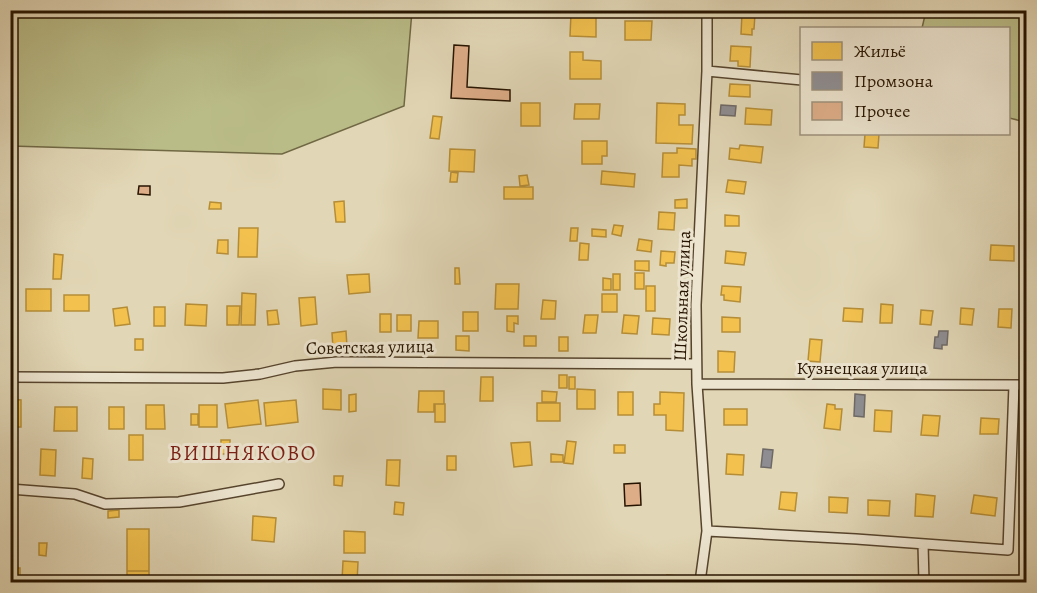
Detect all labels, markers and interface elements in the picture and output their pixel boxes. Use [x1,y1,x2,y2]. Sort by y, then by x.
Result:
legend [800,27,1010,135]
text: Жильё [854,39,906,63]
text: Промзона [854,69,934,93]
text: Прочее [854,99,910,123]
street label: Школьная улица [668,229,696,362]
street label: Советская улица [306,334,435,360]
street label: Кузнецкая улица [796,356,928,380]
district label: ВИШНЯКОВО [169,439,317,467]

